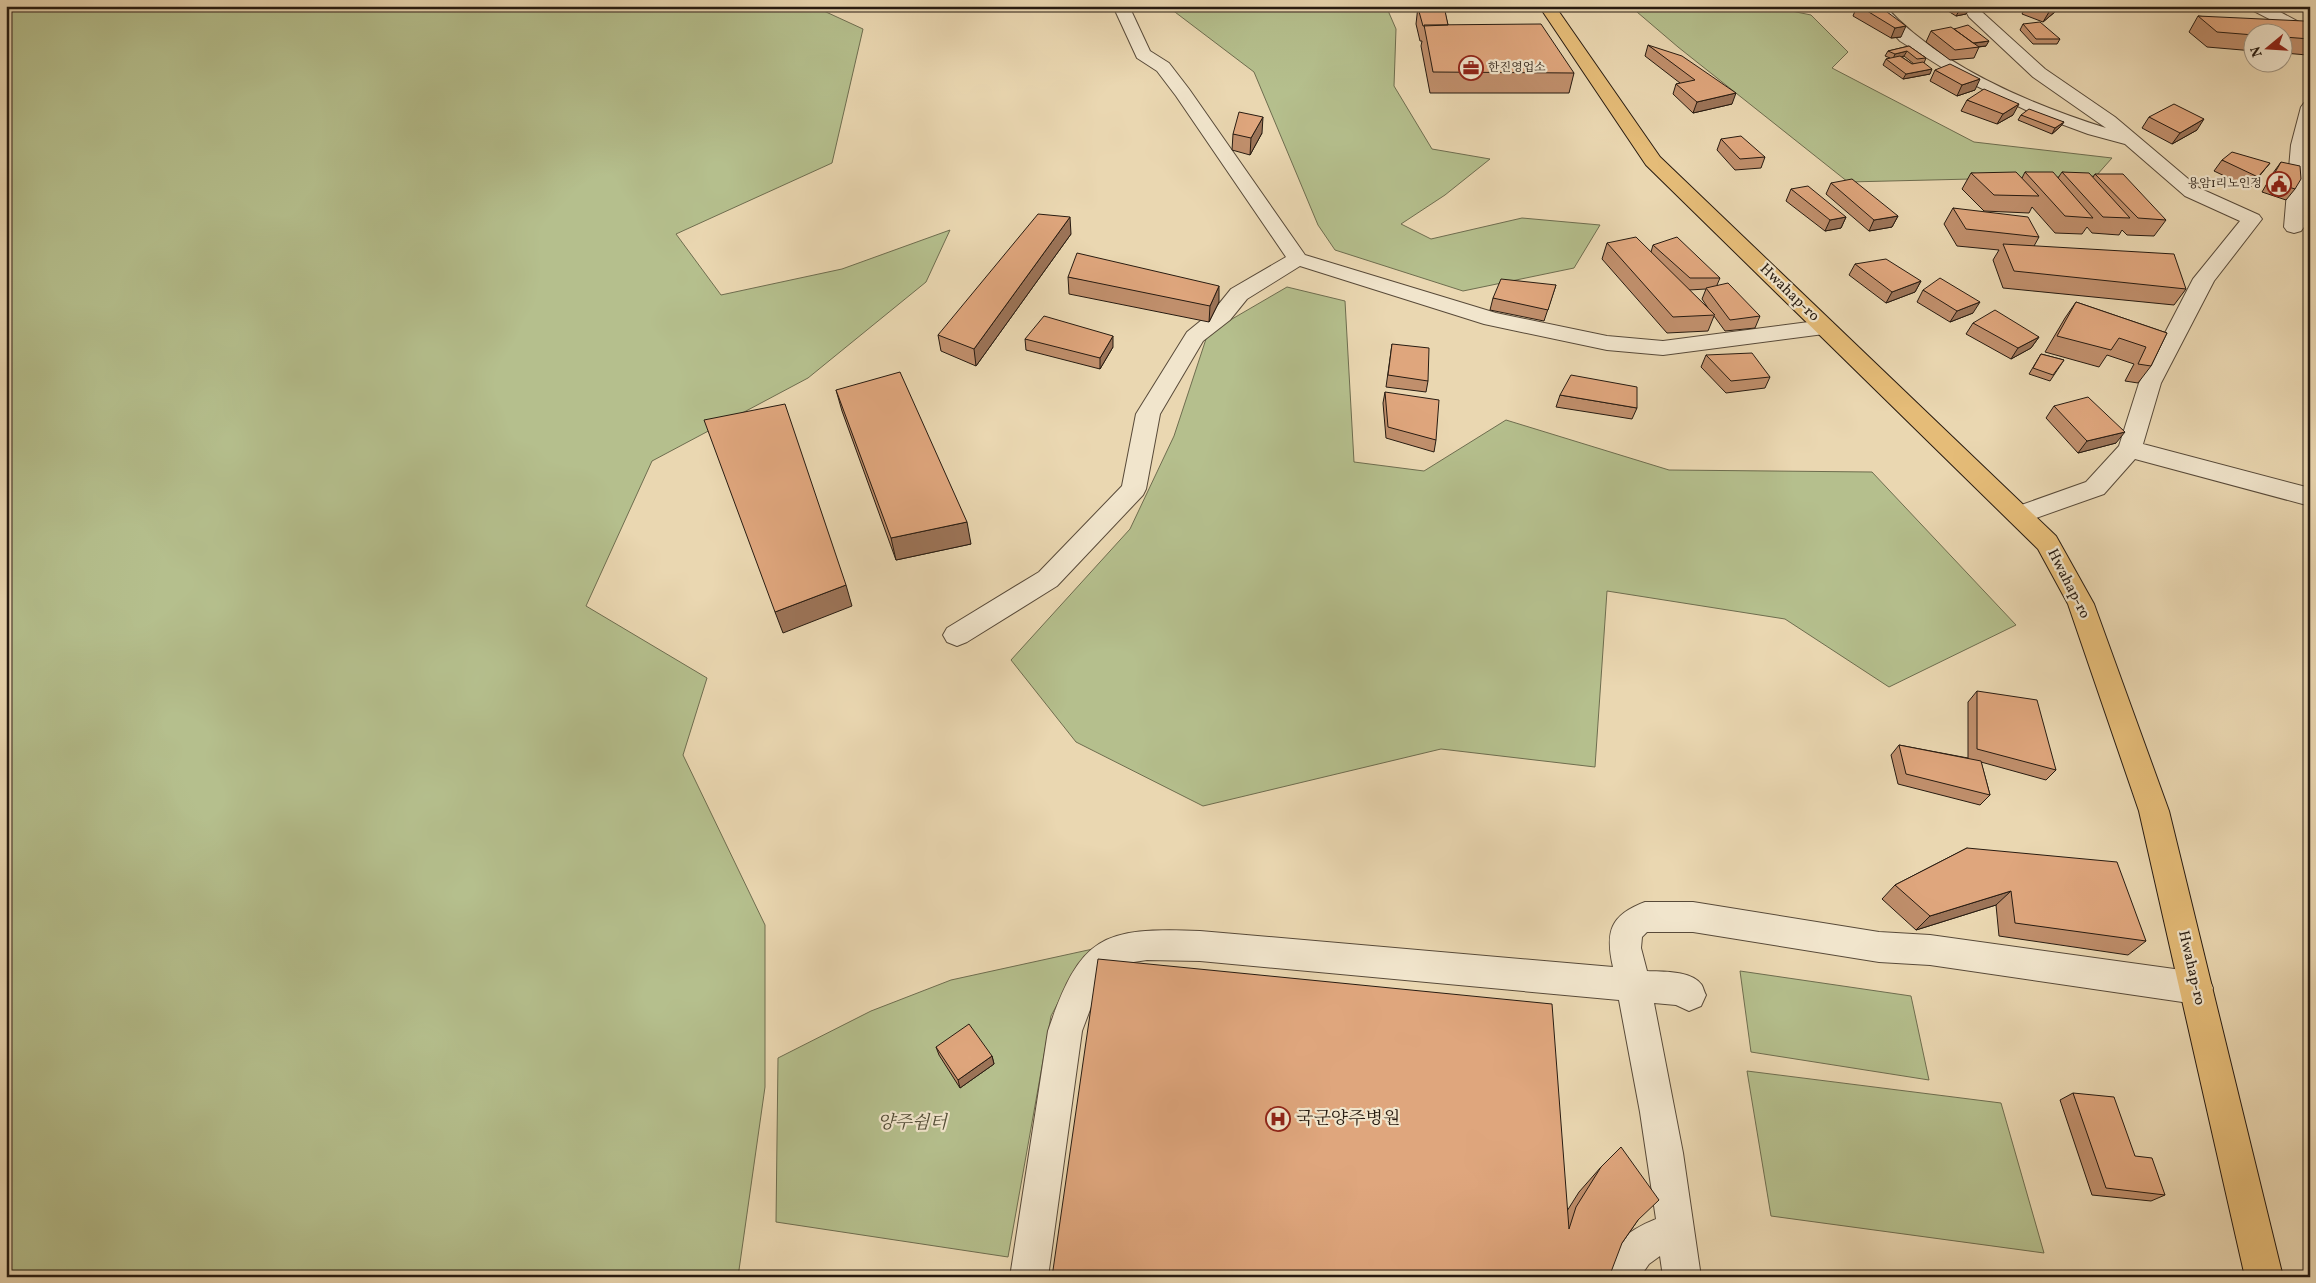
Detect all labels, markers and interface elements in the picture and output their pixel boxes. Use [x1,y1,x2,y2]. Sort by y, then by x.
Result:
north arrow [2244,22,2294,72]
text: N [2246,44,2268,59]
office icon: 한진영업소 [1458,55,1484,81]
place label: 한진영업소 [1488,60,1546,76]
public building icon: 용암1리노인정 [2266,171,2292,197]
place label: 용암1리노인정 [2188,176,2262,192]
street label: Hwahap-ro [1754,259,1824,327]
street label: Hwahap-ro [2041,545,2095,623]
street label: Hwahap-ro [2172,929,2210,1007]
hospital icon: 국군양주병원 [1265,1106,1291,1132]
place label: 국군양주병원 [1296,1107,1400,1132]
park label: 양주쉼터 [877,1111,948,1136]

